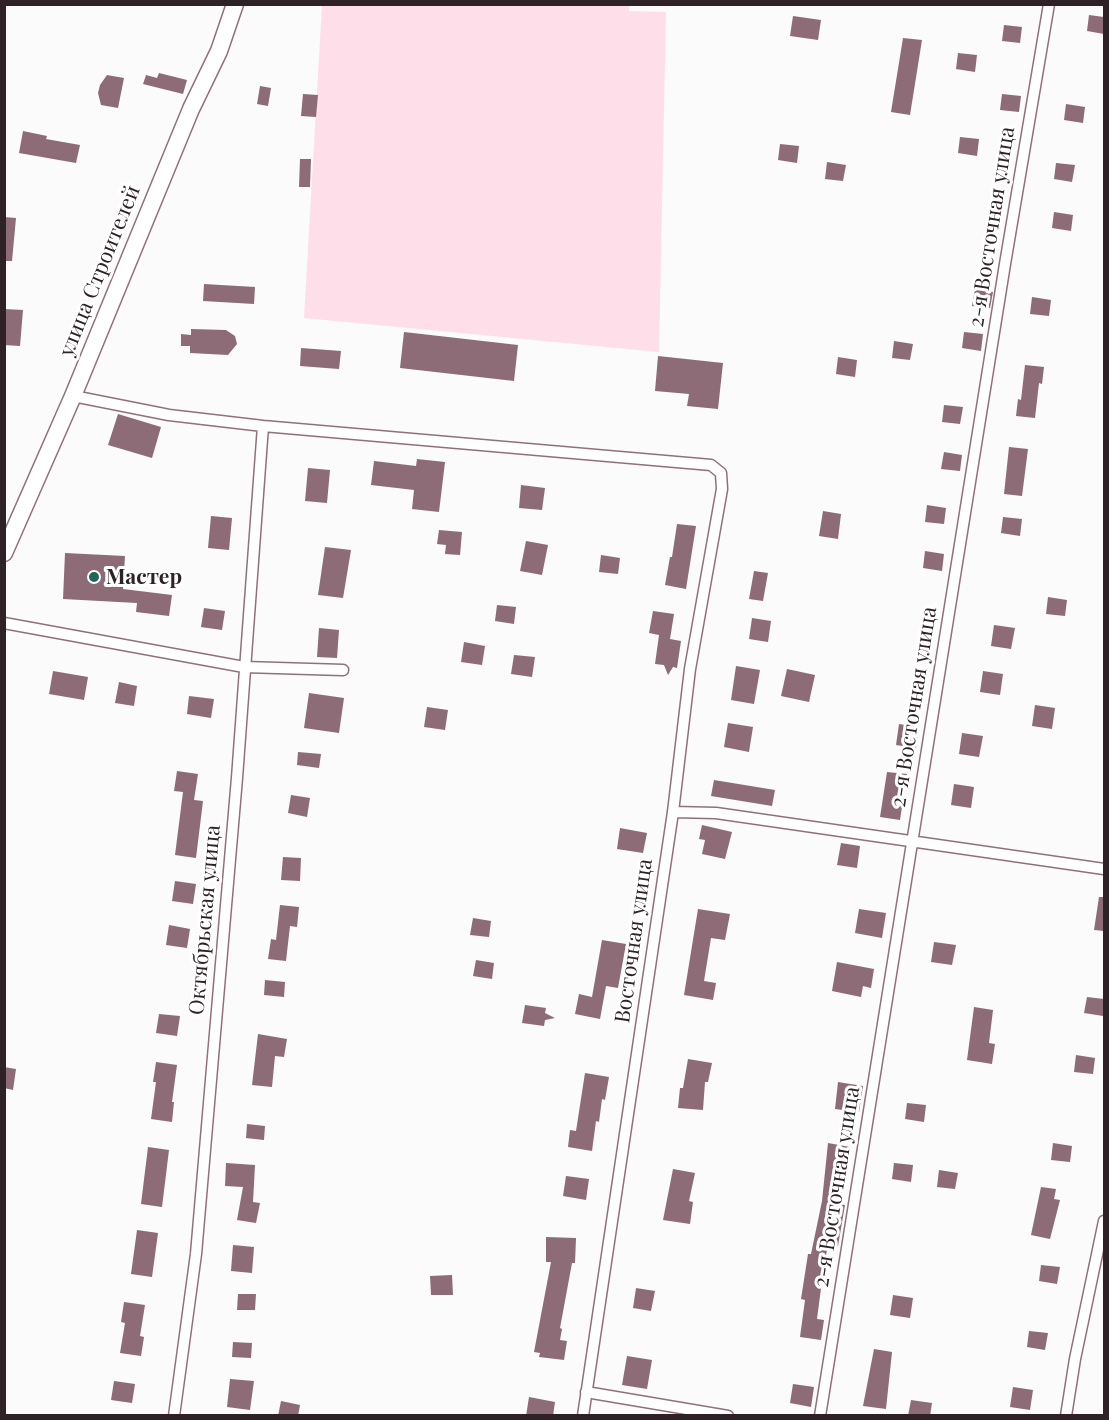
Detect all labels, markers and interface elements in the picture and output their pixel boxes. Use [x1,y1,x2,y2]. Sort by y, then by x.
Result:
street label: 2-я Восточная улица [964,125,1020,329]
street label: улица Строителей [54,182,146,360]
place label: Мастер [106,564,182,590]
marker: Мастер [87,570,101,584]
street label: 2-я Восточная улица [886,605,942,809]
street label: Октябрьская улица [184,824,226,1016]
street label: Восточная улица [610,857,658,1025]
street label: 2-я Восточная улица [809,1085,865,1289]

